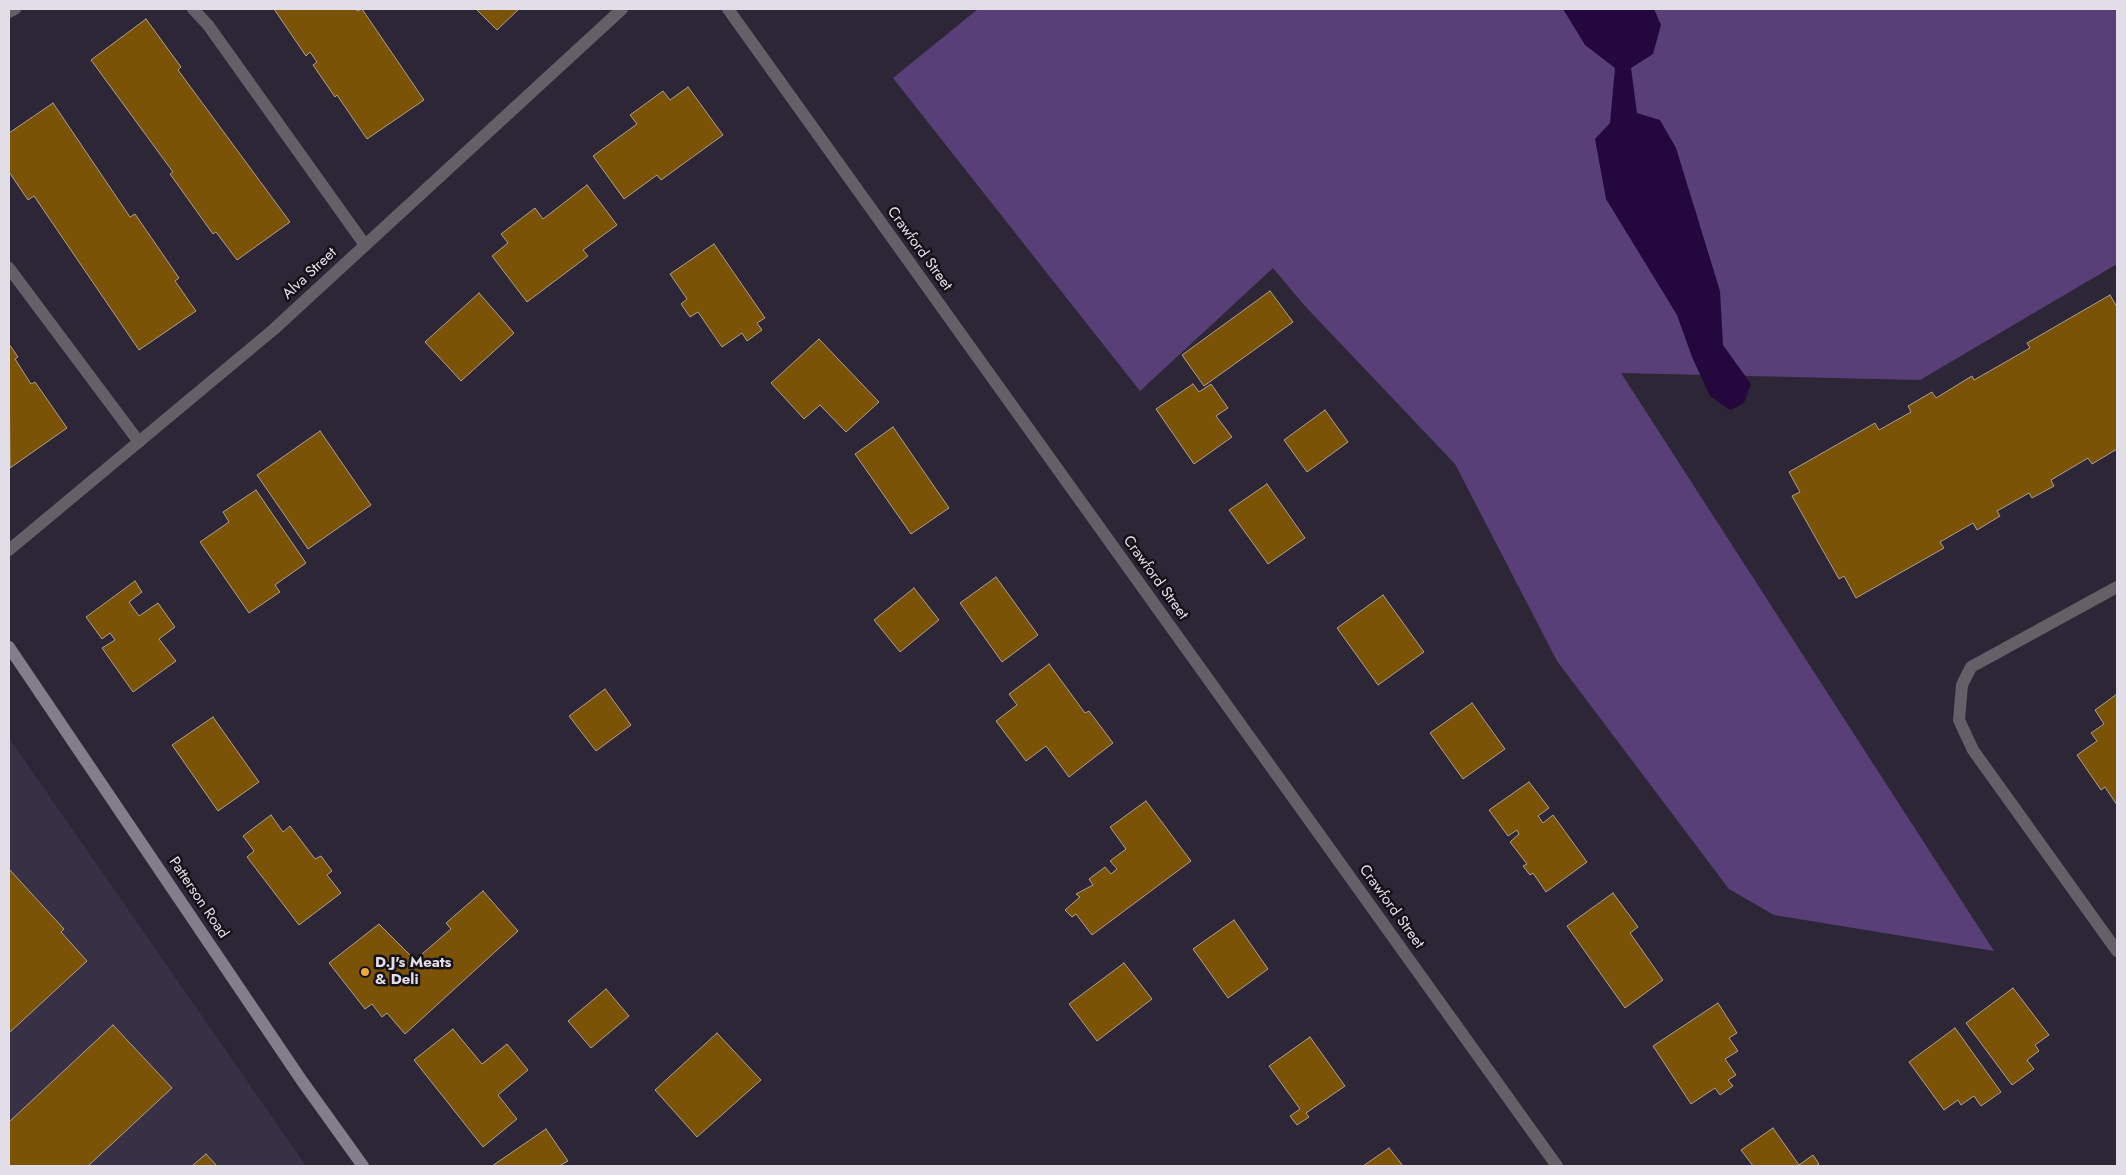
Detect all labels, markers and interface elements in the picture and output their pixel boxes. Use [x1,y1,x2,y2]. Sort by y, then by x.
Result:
street label: Crawford Street [883,204,955,294]
street label: Alva Street [279,244,341,304]
street label: Crawford Street [1119,533,1191,623]
street label: Patterson Road [164,854,232,942]
street label: Crawford Street [1355,862,1427,952]
place label: D.J's Meats & Deli [375,954,451,989]
marker: D.J's Meats & Deli [359,966,371,978]

